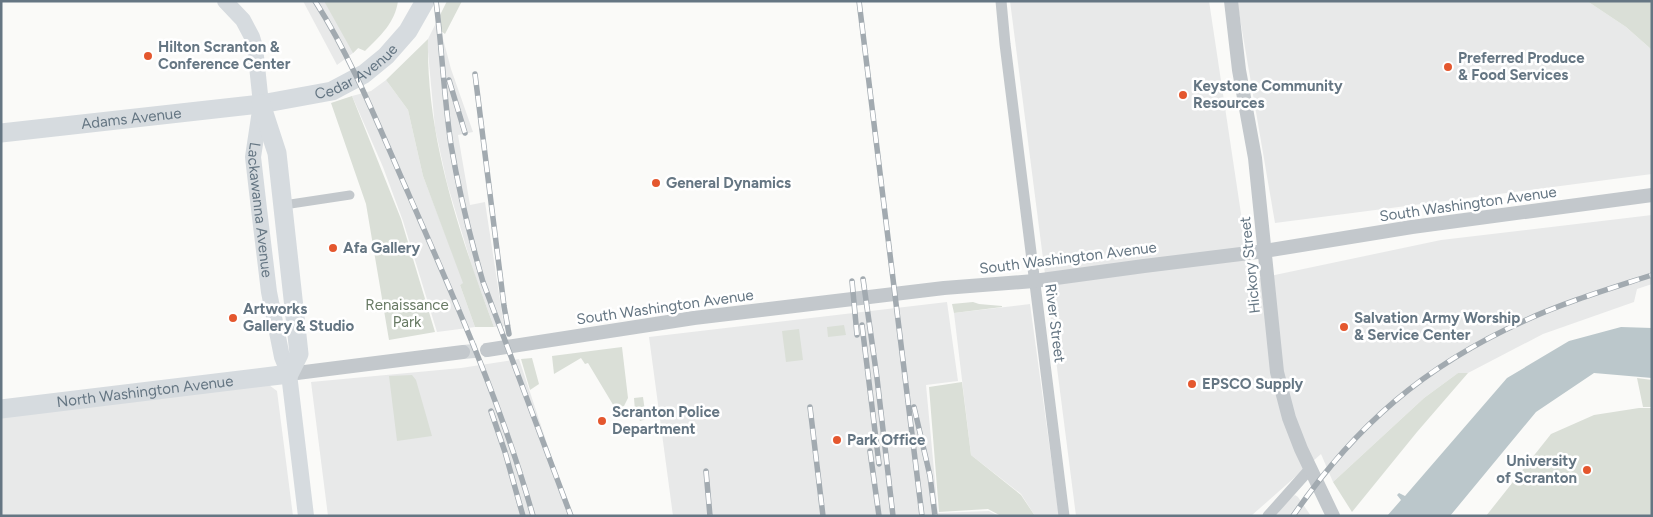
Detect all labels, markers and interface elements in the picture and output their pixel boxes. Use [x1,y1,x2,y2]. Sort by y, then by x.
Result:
place label: Hilton Scranton & Conference Center [158,38,291,73]
street label: Cedar Avenue [313,40,401,103]
place label: Preferred Produce & Food Services [1458,49,1585,84]
marker: Hilton Scranton & Conference Center [142,50,154,62]
marker: Preferred Produce & Food Services [1442,61,1454,73]
place label: Keystone Community Resources [1193,77,1343,112]
marker: Keystone Community Resources [1177,89,1189,101]
street label: Adams Avenue [80,104,182,133]
street label: Lackawanna Avenue [244,141,276,279]
place label: General Dynamics [666,174,791,192]
marker: General Dynamics [650,177,662,189]
street label: South Washington Avenue [1378,183,1558,225]
street label: Hickory Street [1236,215,1264,314]
street label: South Washington Avenue [978,238,1158,278]
place label: Afa Gallery [343,239,421,257]
marker: Afa Gallery [327,242,339,254]
street label: River Street [1041,282,1069,364]
street label: South Washington Avenue [575,286,755,328]
park label: Renaissance Park [365,296,449,331]
place label: Artworks Gallery & Studio [243,300,355,335]
place label: Salvation Army Worship & Service Center [1354,309,1520,344]
marker: Artworks Gallery & Studio [227,312,239,324]
marker: Salvation Army Worship & Service Center [1338,321,1350,333]
street label: North Washington Avenue [56,372,234,411]
place label: EPSCO Supply [1202,375,1304,393]
marker: EPSCO Supply [1186,378,1198,390]
place label: Scranton Police Department [612,403,721,438]
marker: Scranton Police Department [596,415,608,427]
place label: Park Office [847,431,926,449]
marker: Park Office [831,434,843,446]
place label: University of Scranton [1496,452,1577,487]
marker: University of Scranton [1581,464,1593,476]

